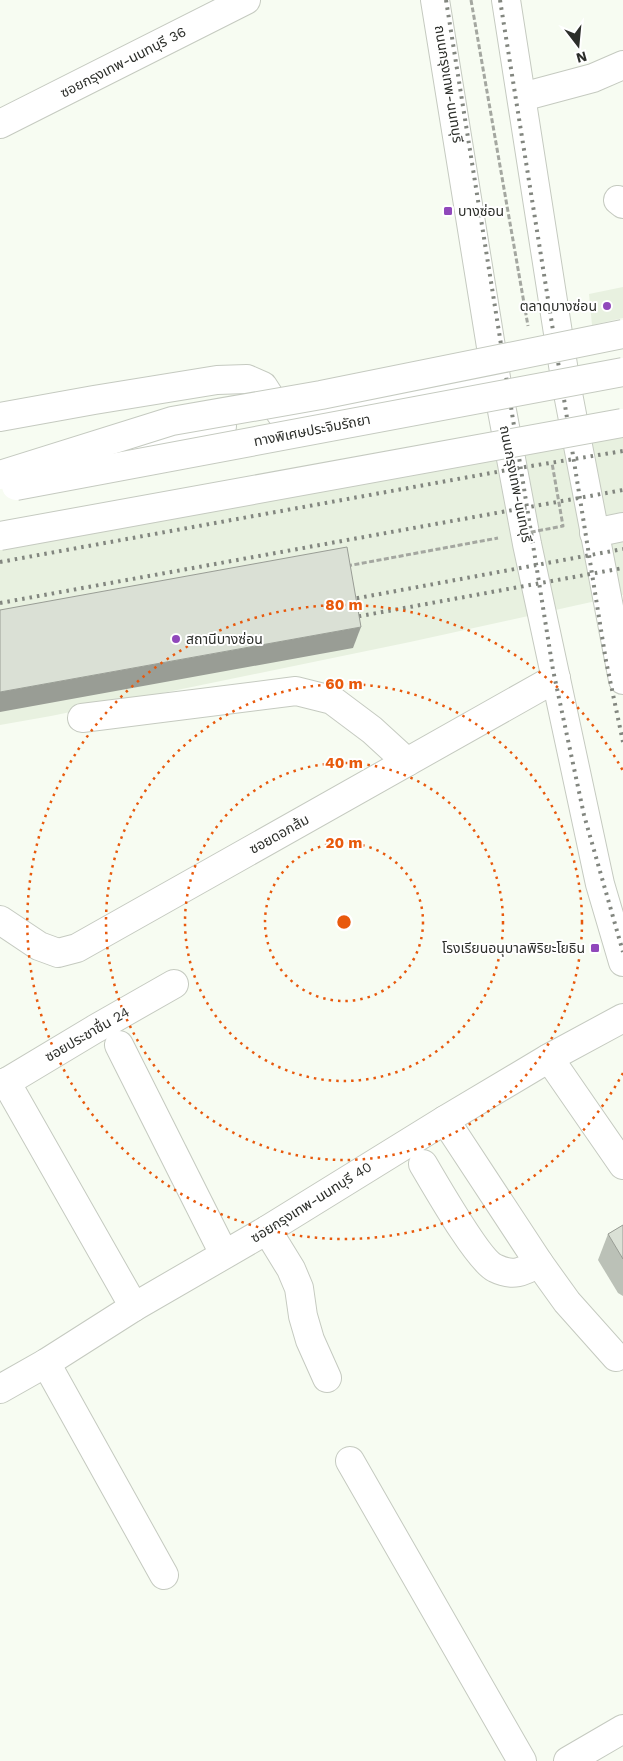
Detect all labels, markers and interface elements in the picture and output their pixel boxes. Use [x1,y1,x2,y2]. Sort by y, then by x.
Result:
north arrow [553,20,603,70]
street label: ซอยกรุงเทพ-นนทบุรี 36 [58,23,189,102]
street label: ถนนกรุงเทพ-นนทบุรี [431,24,466,144]
text: N [574,48,589,67]
place label: บางซ่อน [458,203,504,219]
marker: บางซ่อน [442,205,454,217]
place label: ตลาดบางซ่อน [520,298,597,314]
marker: ตลาดบางซ่อน [601,300,613,312]
street label: ทางพิเศษประจิมรัถยา [252,411,372,449]
street label: ถนนกรุงเทพ-นนทบุรี [496,424,535,544]
text: 80 m [325,596,363,614]
place label: สถานีบางซ่อน [186,631,263,647]
marker: สถานีบางซ่อน [170,633,182,645]
text: 60 m [325,675,363,693]
text: 40 m [325,754,363,772]
street label: ซอยดอกส้ม [246,811,312,857]
text: 20 m [325,834,363,852]
centre of rings [335,913,353,931]
place label: โรงเรียนอนุบาลพิริยะโยธิน [442,940,585,957]
marker: โรงเรียนอนุบาลพิริยะโยธิน [589,942,601,954]
street label: ซอยประชาชื่น 24 [41,1002,132,1065]
street label: ซอยกรุงเทพ-นนทบุรี 40 [248,1158,375,1247]

